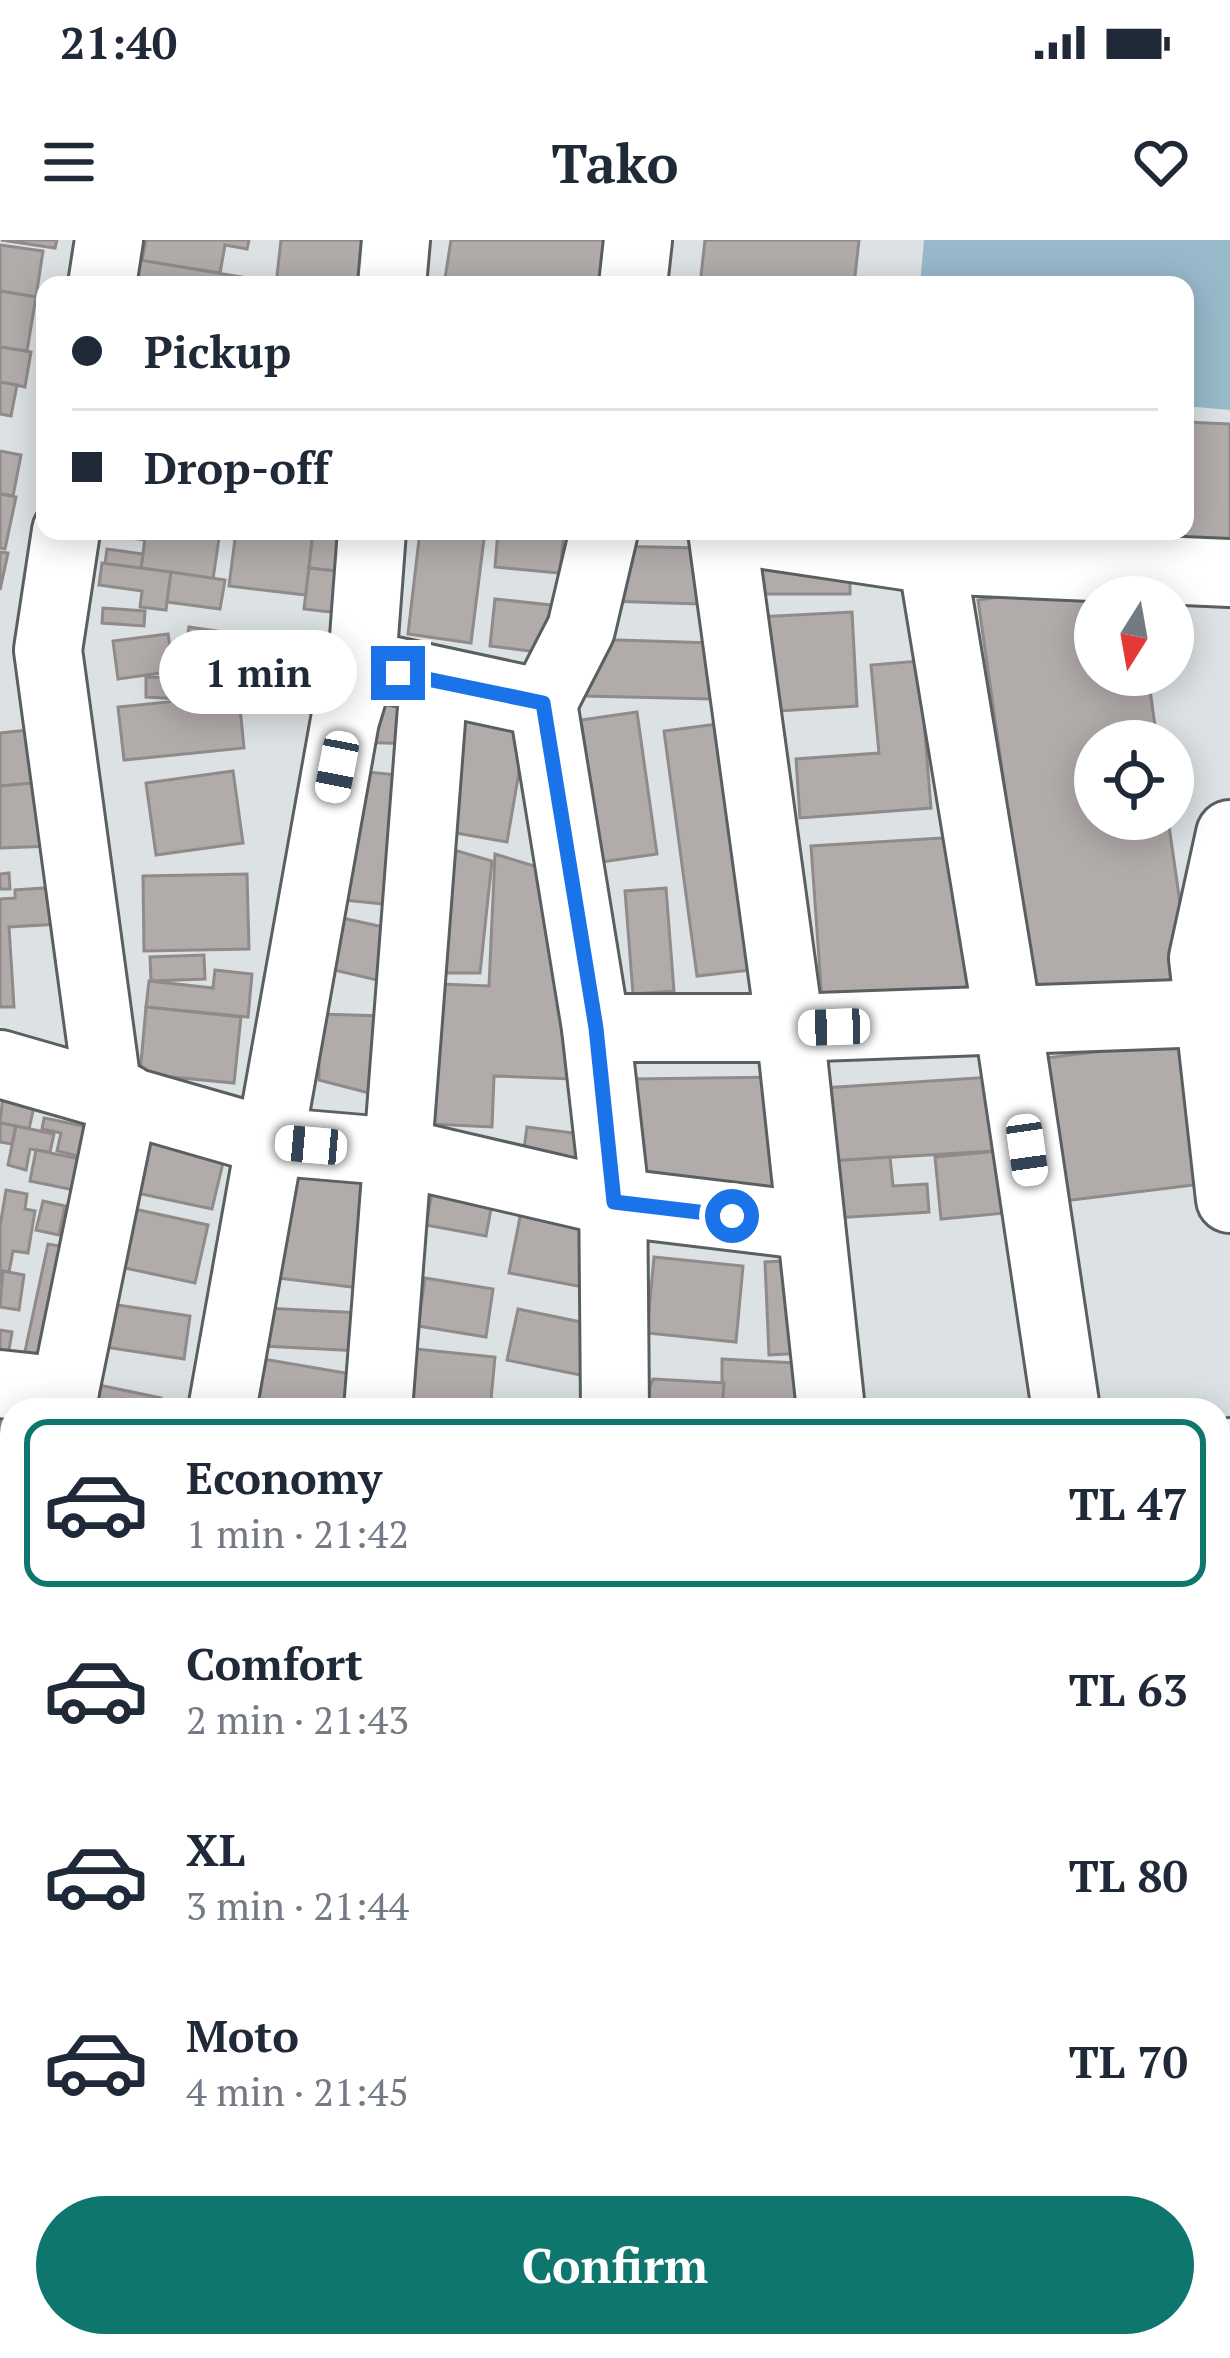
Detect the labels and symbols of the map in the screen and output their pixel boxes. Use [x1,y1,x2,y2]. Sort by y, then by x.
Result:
north arrow [1074,576,1194,696]
callout: 1 min [158,631,356,715]
route end [371,646,425,700]
car [312,728,362,806]
car [797,1008,871,1046]
car [1004,1112,1050,1188]
car [274,1124,348,1166]
route start [705,1189,759,1243]

